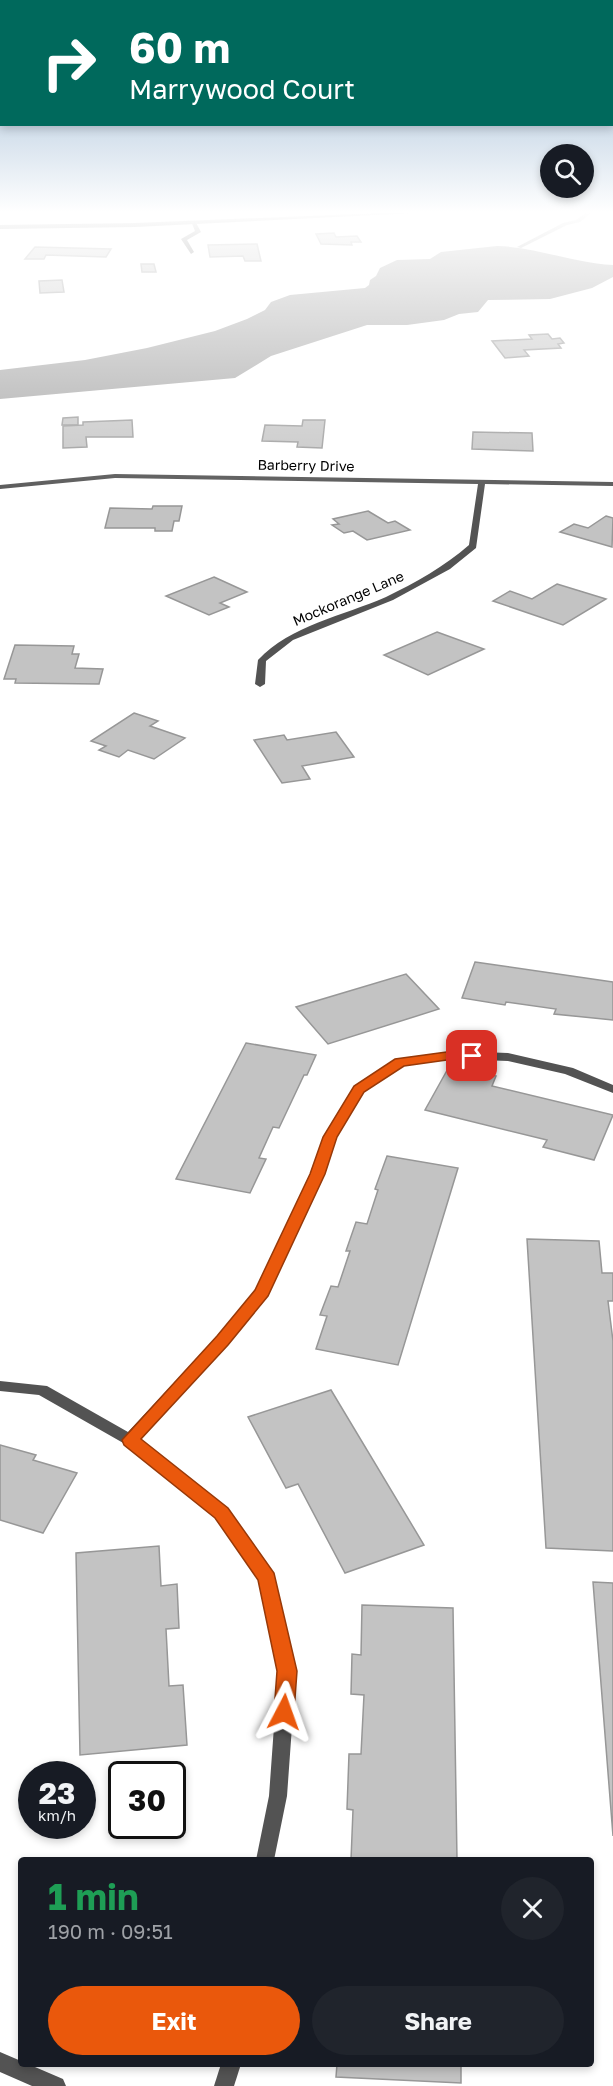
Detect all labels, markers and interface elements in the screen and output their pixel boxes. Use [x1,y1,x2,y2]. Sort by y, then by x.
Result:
text: 60 m [129,22,230,72]
icon: right [30,24,108,102]
text: Marrywood Court [129,73,355,105]
map controls [540,144,594,198]
button: search [540,144,594,198]
street label: Barberry Drive [257,456,355,474]
street label: Mockorange Lane [290,567,406,629]
pin [446,1030,497,1081]
icon: arrive [455,1039,488,1072]
position arrow [252,1680,316,1744]
speed limit sign: 30 [108,1761,186,1839]
text: 23 [39,1775,75,1811]
text: km/h [38,1806,76,1824]
text: 1 min [48,1875,139,1918]
button: close [501,1877,564,1940]
text: 190 m · 09:51 [48,1919,173,1943]
button: Exit [48,1986,300,2055]
button: Share [312,1986,564,2055]

